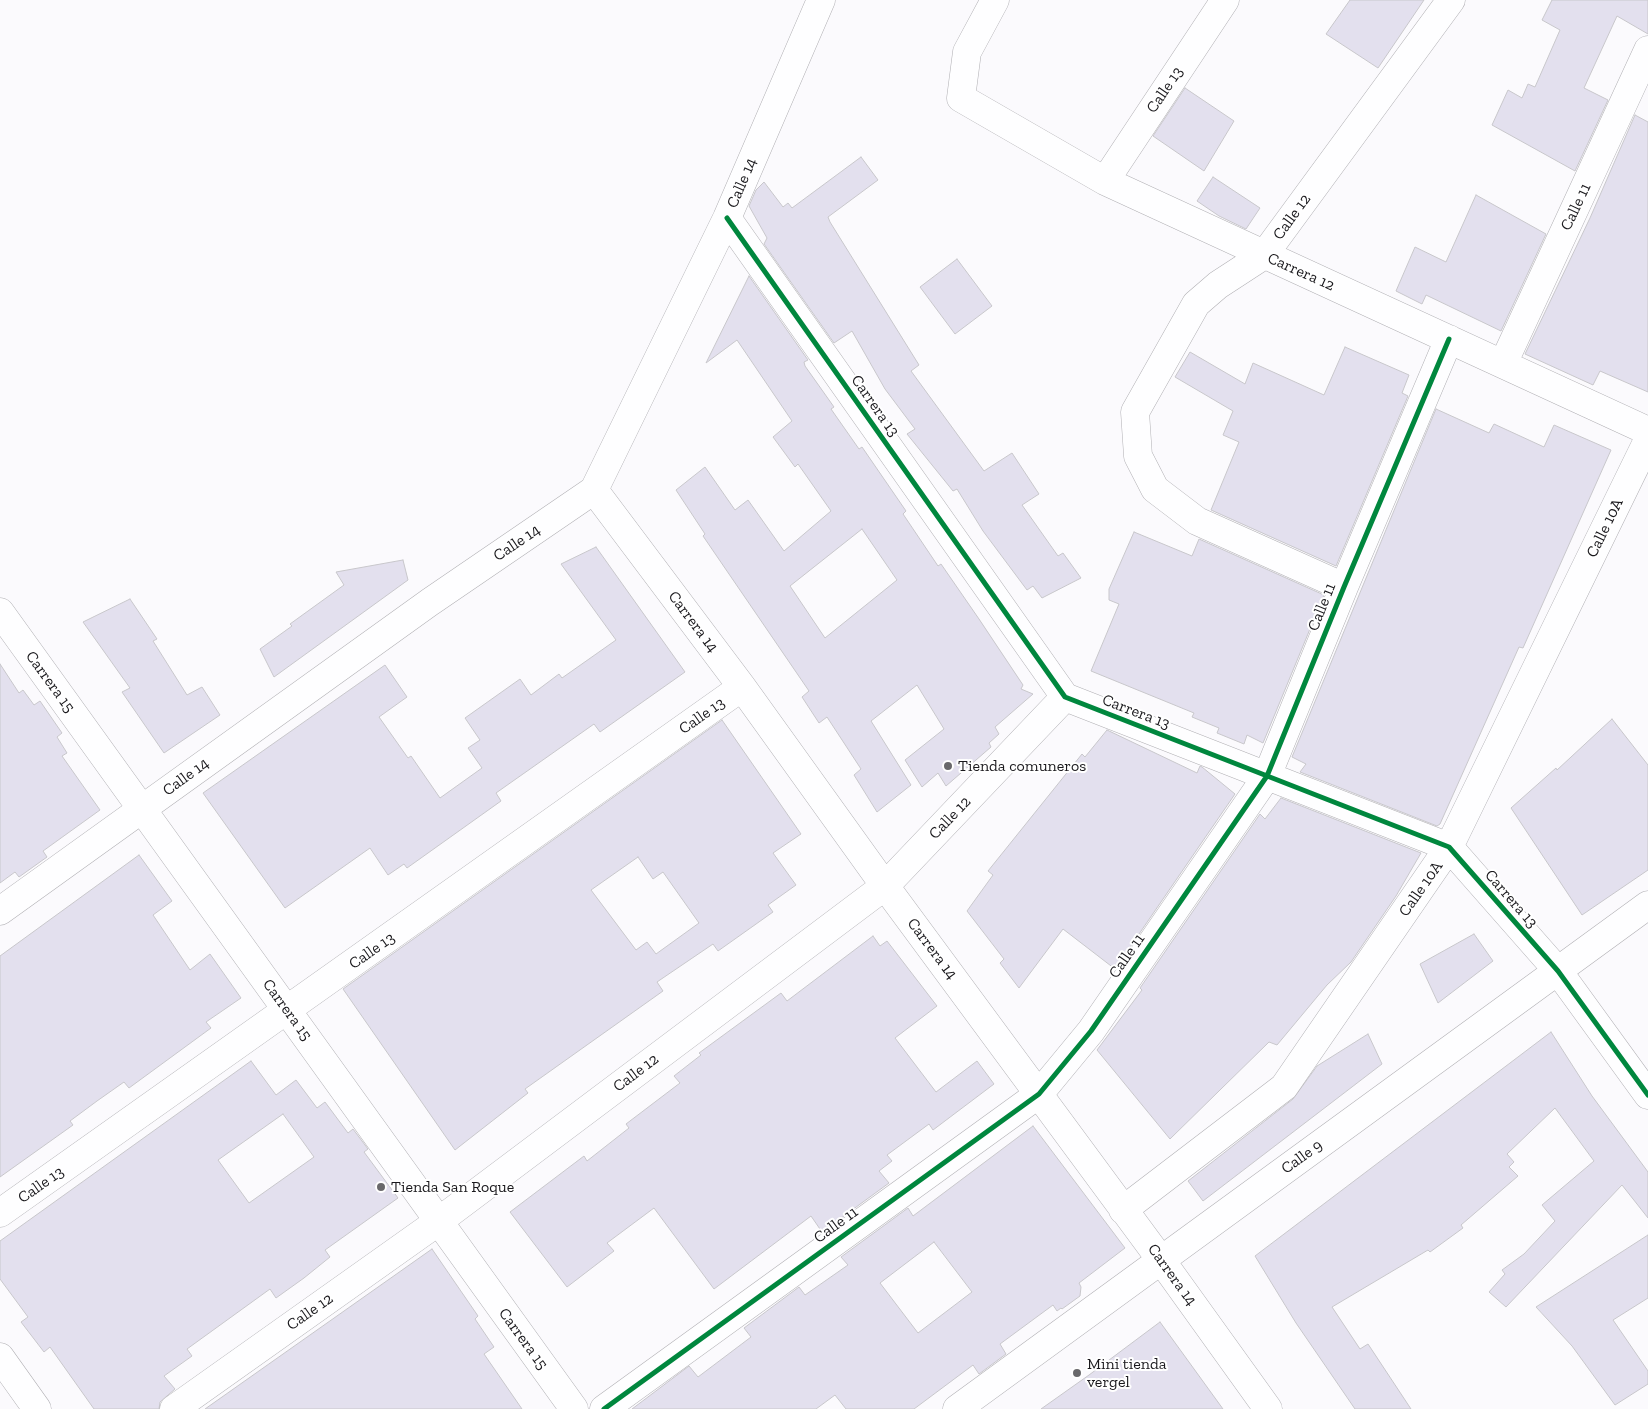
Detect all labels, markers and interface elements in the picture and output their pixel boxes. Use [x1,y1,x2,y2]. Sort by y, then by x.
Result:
street label: Calle 13 [1143,63,1187,117]
street label: Calle 14 [723,155,761,211]
street label: Calle 11 [1557,180,1595,234]
street label: Calle 12 [1269,190,1315,244]
street label: Carrera 12 [1264,249,1338,295]
street label: Carrera 13 [847,371,903,441]
street label: Calle 10A [1582,495,1628,561]
street label: Calle 14 [490,520,544,566]
street label: Calle 11 [1304,580,1340,634]
street label: Carrera 14 [664,588,722,656]
street label: Carrera 15 [21,647,79,717]
street label: Carrera 13 [1099,690,1173,734]
street label: Calle 13 [675,693,729,739]
street label: Calle 14 [159,754,213,800]
place label: Tienda comuneros [958,756,1086,776]
marker: Tienda comuneros [942,760,954,772]
street label: Calle 12 [925,793,975,843]
street label: Calle 10A [1395,858,1447,920]
street label: Carrera 13 [1480,866,1542,932]
street label: Carrera 14 [903,915,961,983]
street label: Calle 13 [345,928,399,974]
street label: Calle 11 [1105,930,1149,982]
street label: Carrera 15 [258,975,316,1045]
street label: Calle 12 [609,1050,663,1096]
street label: Calle 9 [1278,1136,1326,1178]
street label: Calle 13 [14,1162,68,1208]
place label: Tienda San Roque [391,1177,514,1197]
marker: Tienda San Roque [375,1181,387,1193]
street label: Calle 11 [810,1203,862,1247]
street label: Carrera 14 [1143,1240,1201,1310]
street label: Calle 12 [283,1289,337,1335]
street label: Carrera 15 [494,1304,552,1374]
place label: Mini tienda vergel [1087,1354,1166,1392]
marker: Mini tienda vergel [1071,1367,1083,1379]

